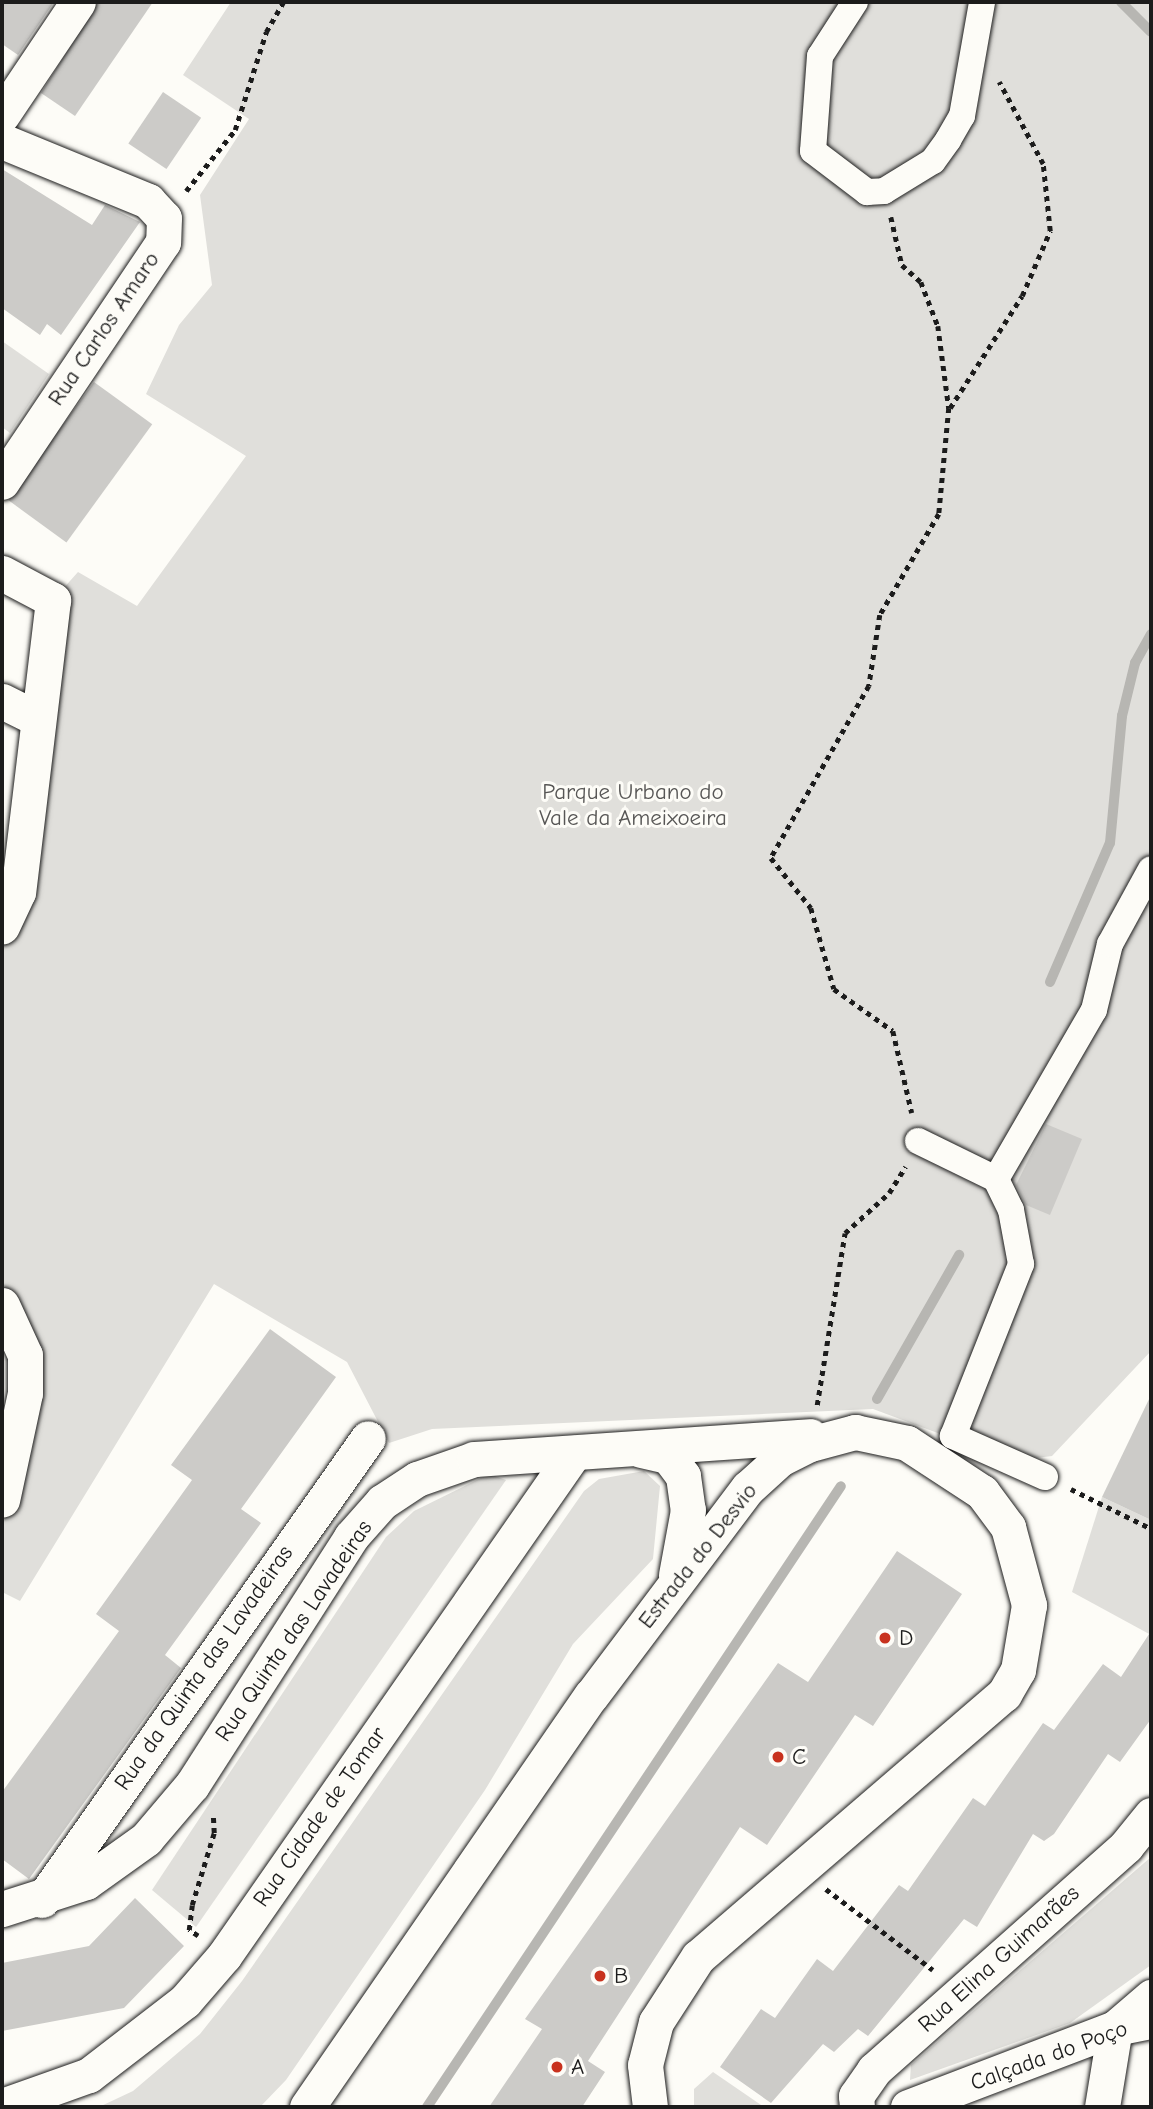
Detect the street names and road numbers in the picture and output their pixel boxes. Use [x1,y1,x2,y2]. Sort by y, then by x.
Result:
street label: Rua Carlos Amaro [42,247,166,411]
street label: Estrada do Desvio [633,1478,763,1634]
street label: Rua Quinta das Lavadeiras [210,1515,378,1747]
street label: Rua da Quinta das Lavadeiras [109,1540,299,1796]
street label: Rua Cidade de Tomar [248,1722,392,1912]
street label: Rua Elina Guimarães [913,1879,1085,2039]
street label: Calçada do Poço [967,2015,1131,2097]

